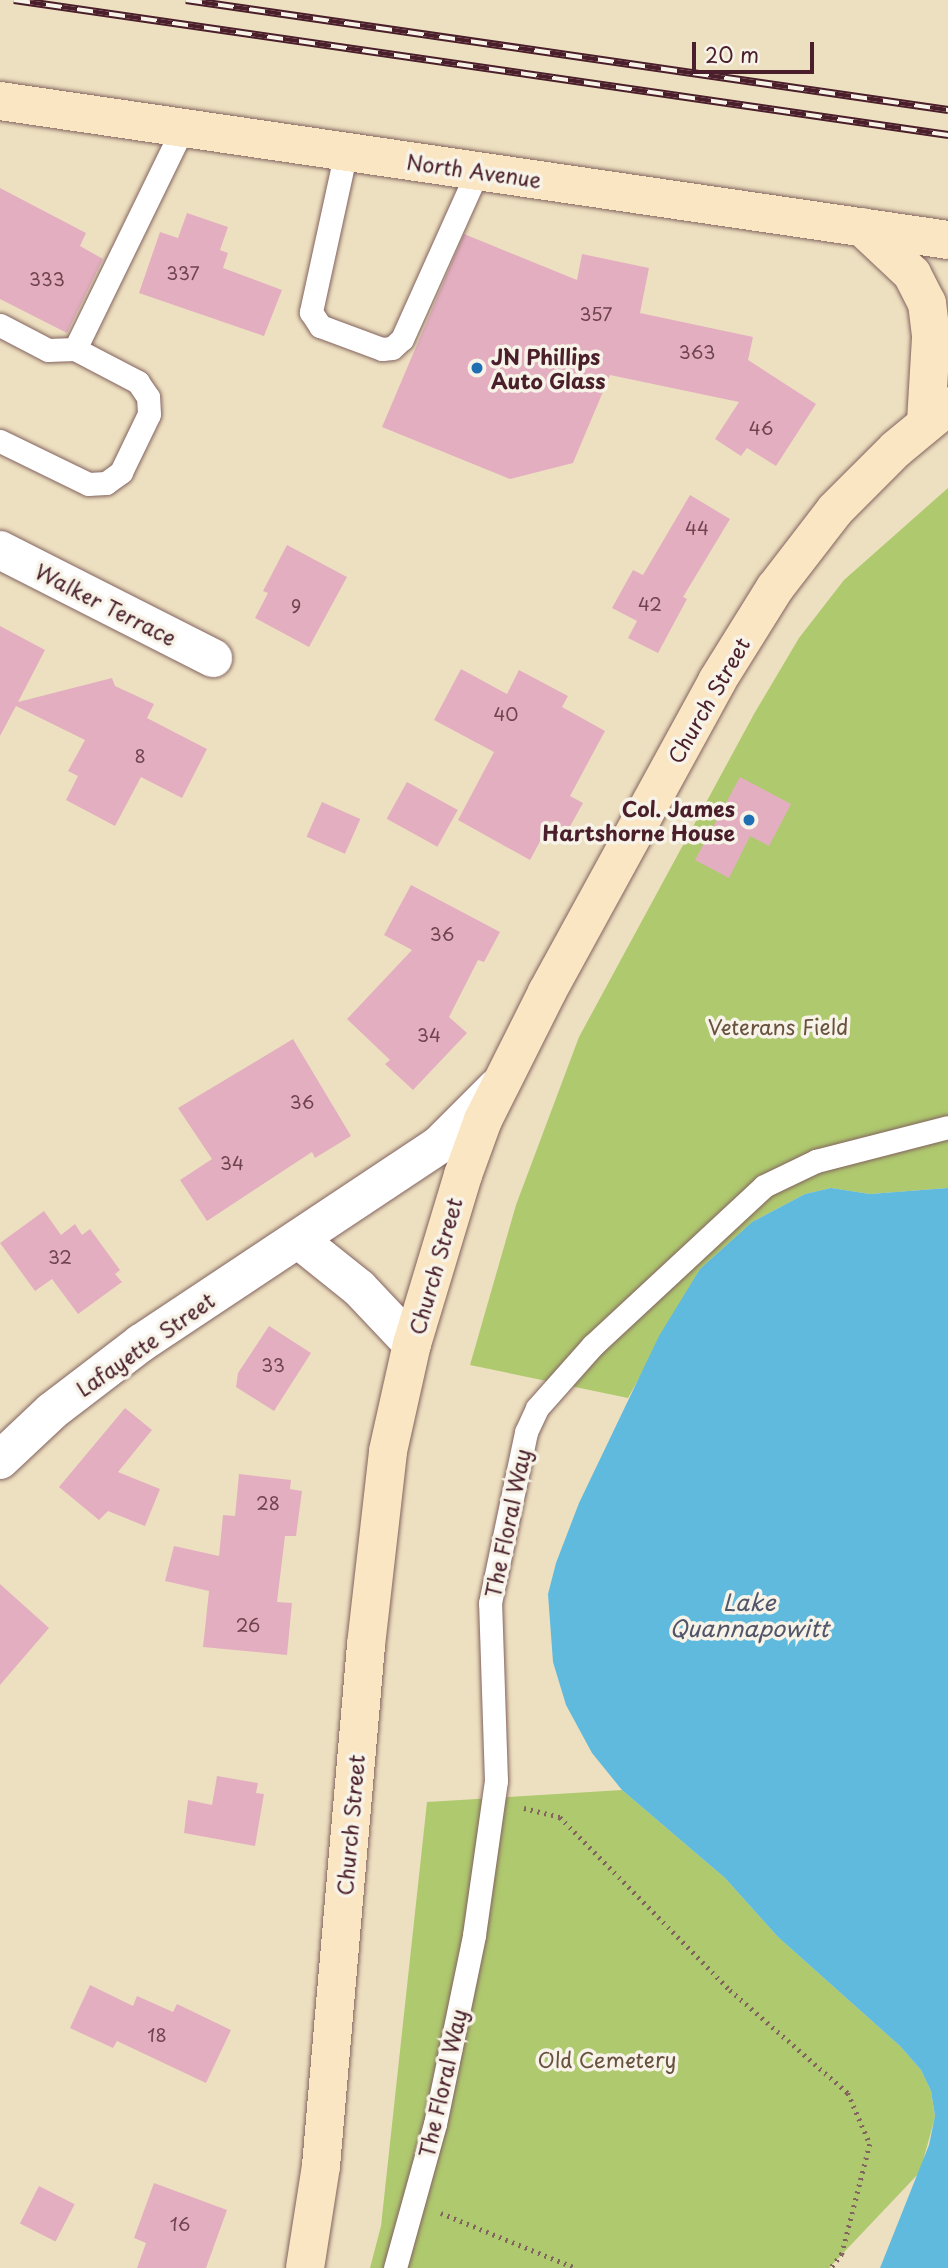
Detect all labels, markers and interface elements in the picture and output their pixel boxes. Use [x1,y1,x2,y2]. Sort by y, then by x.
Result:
scale bar [696,28,818,72]
text: 20 m [705,38,759,70]
street label: North Avenue [404,148,544,192]
house number: 337 [166,262,200,284]
house number: 333 [29,268,65,290]
house number: 357 [580,303,612,325]
house number: 363 [679,341,715,363]
place label: JN Phillips Auto Glass [491,343,606,393]
marker: JN Phillips Auto Glass [469,360,485,376]
house number: 46 [749,417,773,439]
house number: 44 [685,517,709,539]
street label: Walker Terrace [31,557,181,651]
house number: 42 [638,593,662,615]
house number: 9 [291,595,301,617]
street label: Church Street [662,632,754,768]
house number: 40 [493,703,519,725]
house number: 8 [134,745,146,767]
place label: Col. James Hartshorne House [540,795,735,845]
marker: Col. James Hartshorne House [741,812,757,828]
house number: 36 [430,923,454,945]
park label: Veterans Field [708,1013,848,1039]
house number: 34 [417,1024,441,1046]
house number: 36 [290,1091,314,1113]
house number: 34 [220,1152,244,1174]
street label: Church Street [403,1194,467,1338]
house number: 32 [48,1246,72,1268]
street label: Lafayette Street [71,1287,219,1401]
house number: 33 [261,1354,285,1376]
street label: The Floral Way [479,1445,535,1601]
house number: 28 [256,1492,280,1514]
water label: Lake Quannapowitt [669,1588,829,1642]
house number: 26 [236,1614,260,1636]
street label: Church Street [331,1753,369,1897]
street label: The Floral Way [412,2005,472,2161]
house number: 18 [147,2024,167,2046]
park label: Old Cemetery [537,2046,677,2072]
house number: 16 [170,2213,190,2235]

